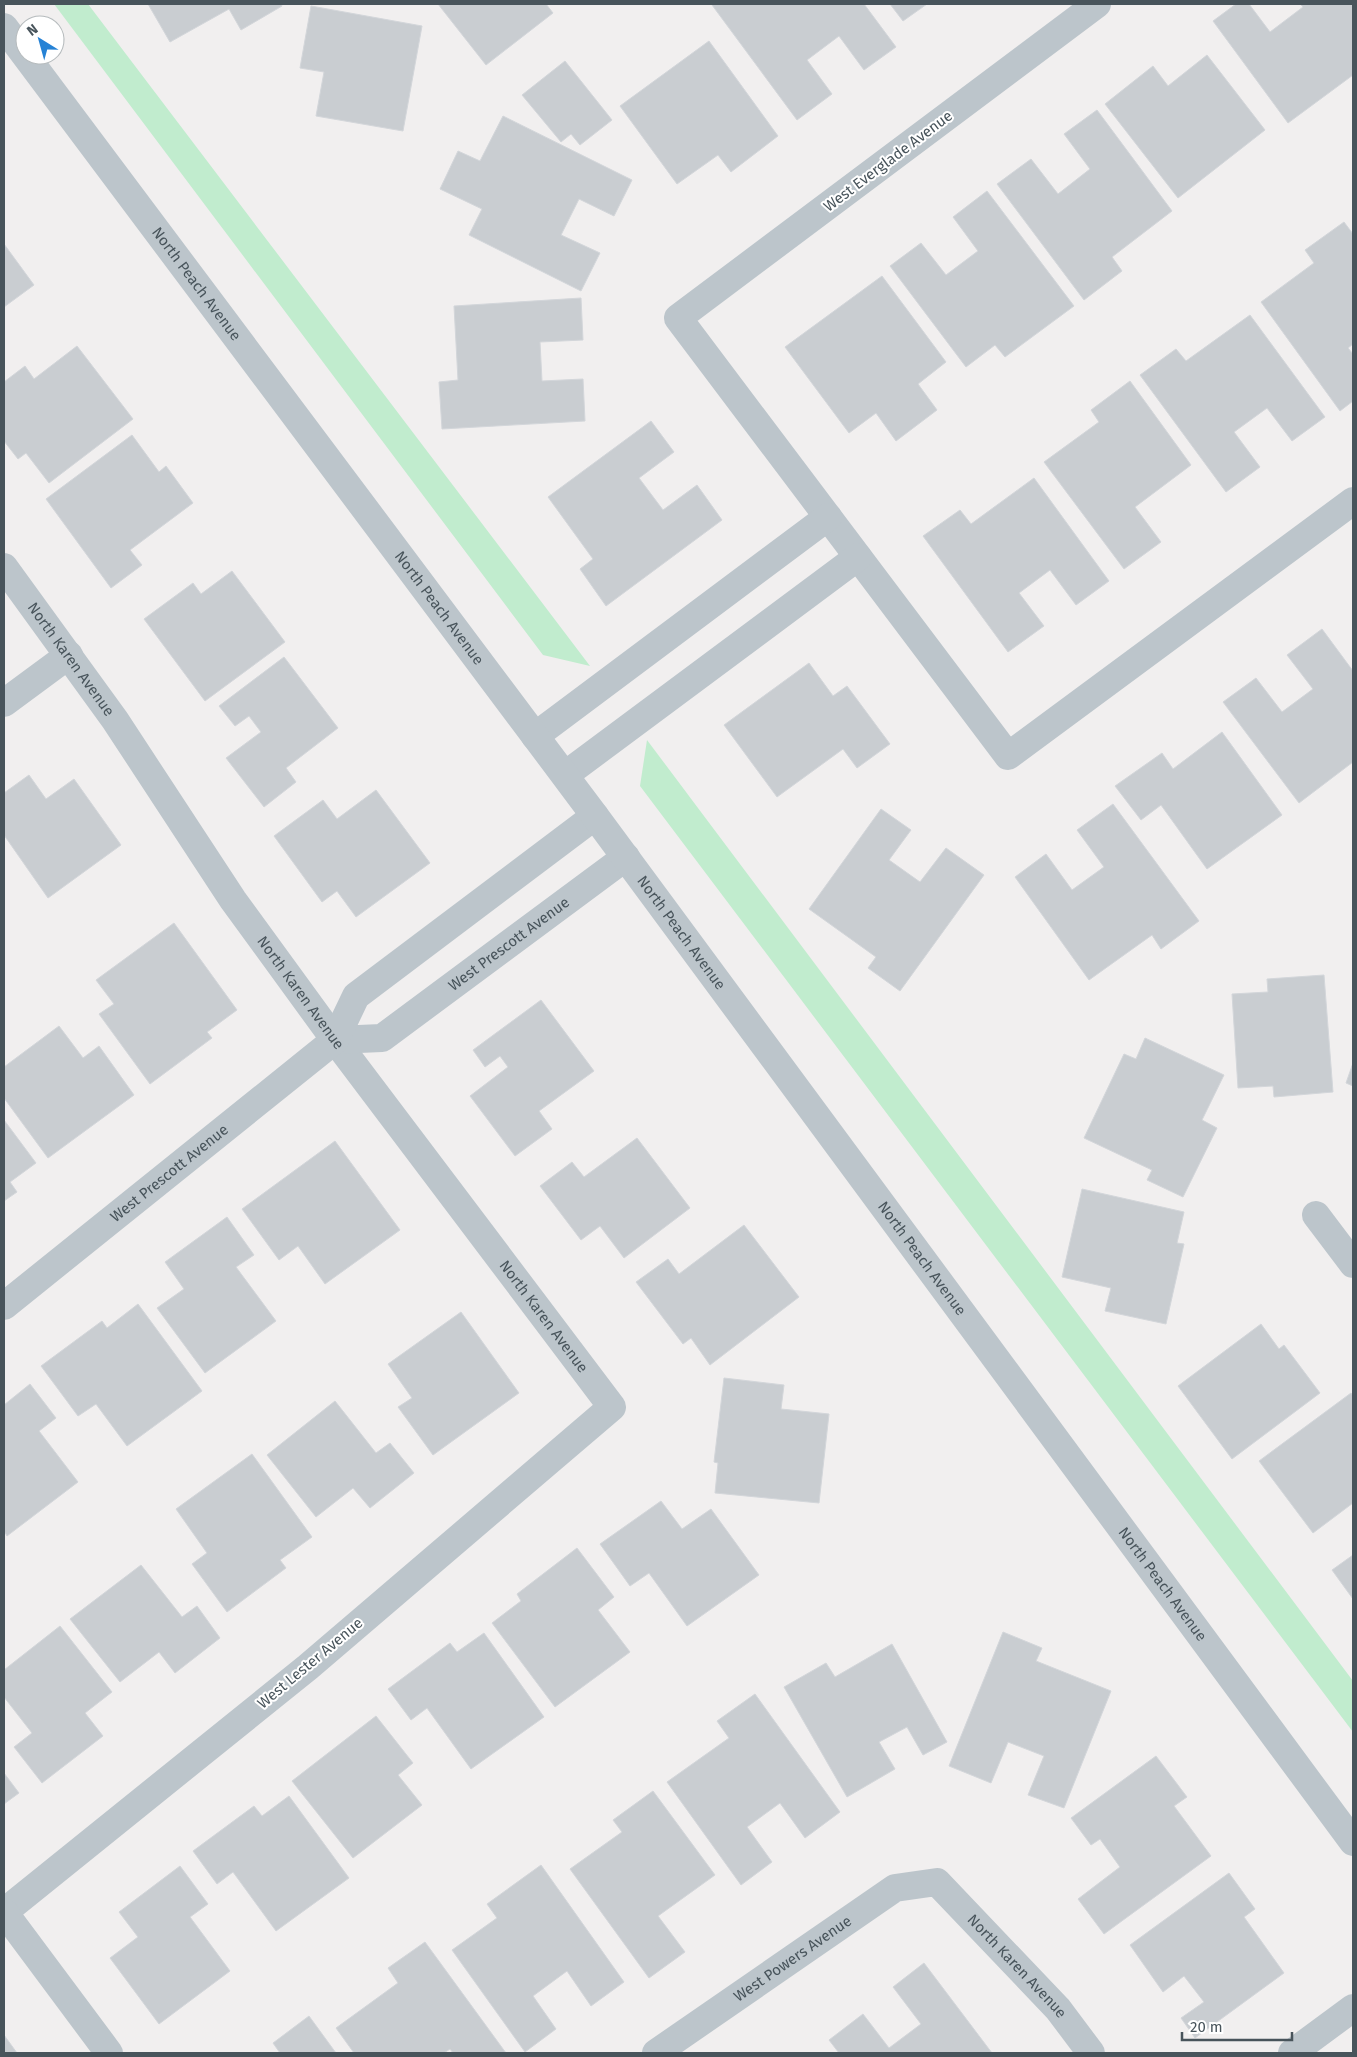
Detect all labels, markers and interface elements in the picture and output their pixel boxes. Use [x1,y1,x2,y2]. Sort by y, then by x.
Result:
north arrow [15,15,65,65]
text: N [24,20,41,40]
street label: West Everglade Avenue [820,107,956,215]
street label: North Peach Avenue [148,224,245,344]
street label: North Peach Avenue [391,548,488,668]
street label: North Karen Avenue [24,599,118,720]
street label: North Peach Avenue [633,872,729,993]
street label: West Prescott Avenue [445,893,573,995]
street label: North Karen Avenue [253,932,348,1053]
street label: West Prescott Avenue [107,1120,232,1226]
street label: North Peach Avenue [874,1198,970,1319]
street label: North Karen Avenue [496,1257,592,1376]
street label: North Peach Avenue [1115,1524,1211,1645]
street label: West Lester Avenue [254,1614,366,1712]
street label: North Karen Avenue [964,1911,1070,2021]
street label: West Powers Avenue [730,1912,855,2006]
scale bar [1182,2010,1292,2042]
text: 20 m [1190,2018,1223,2036]

